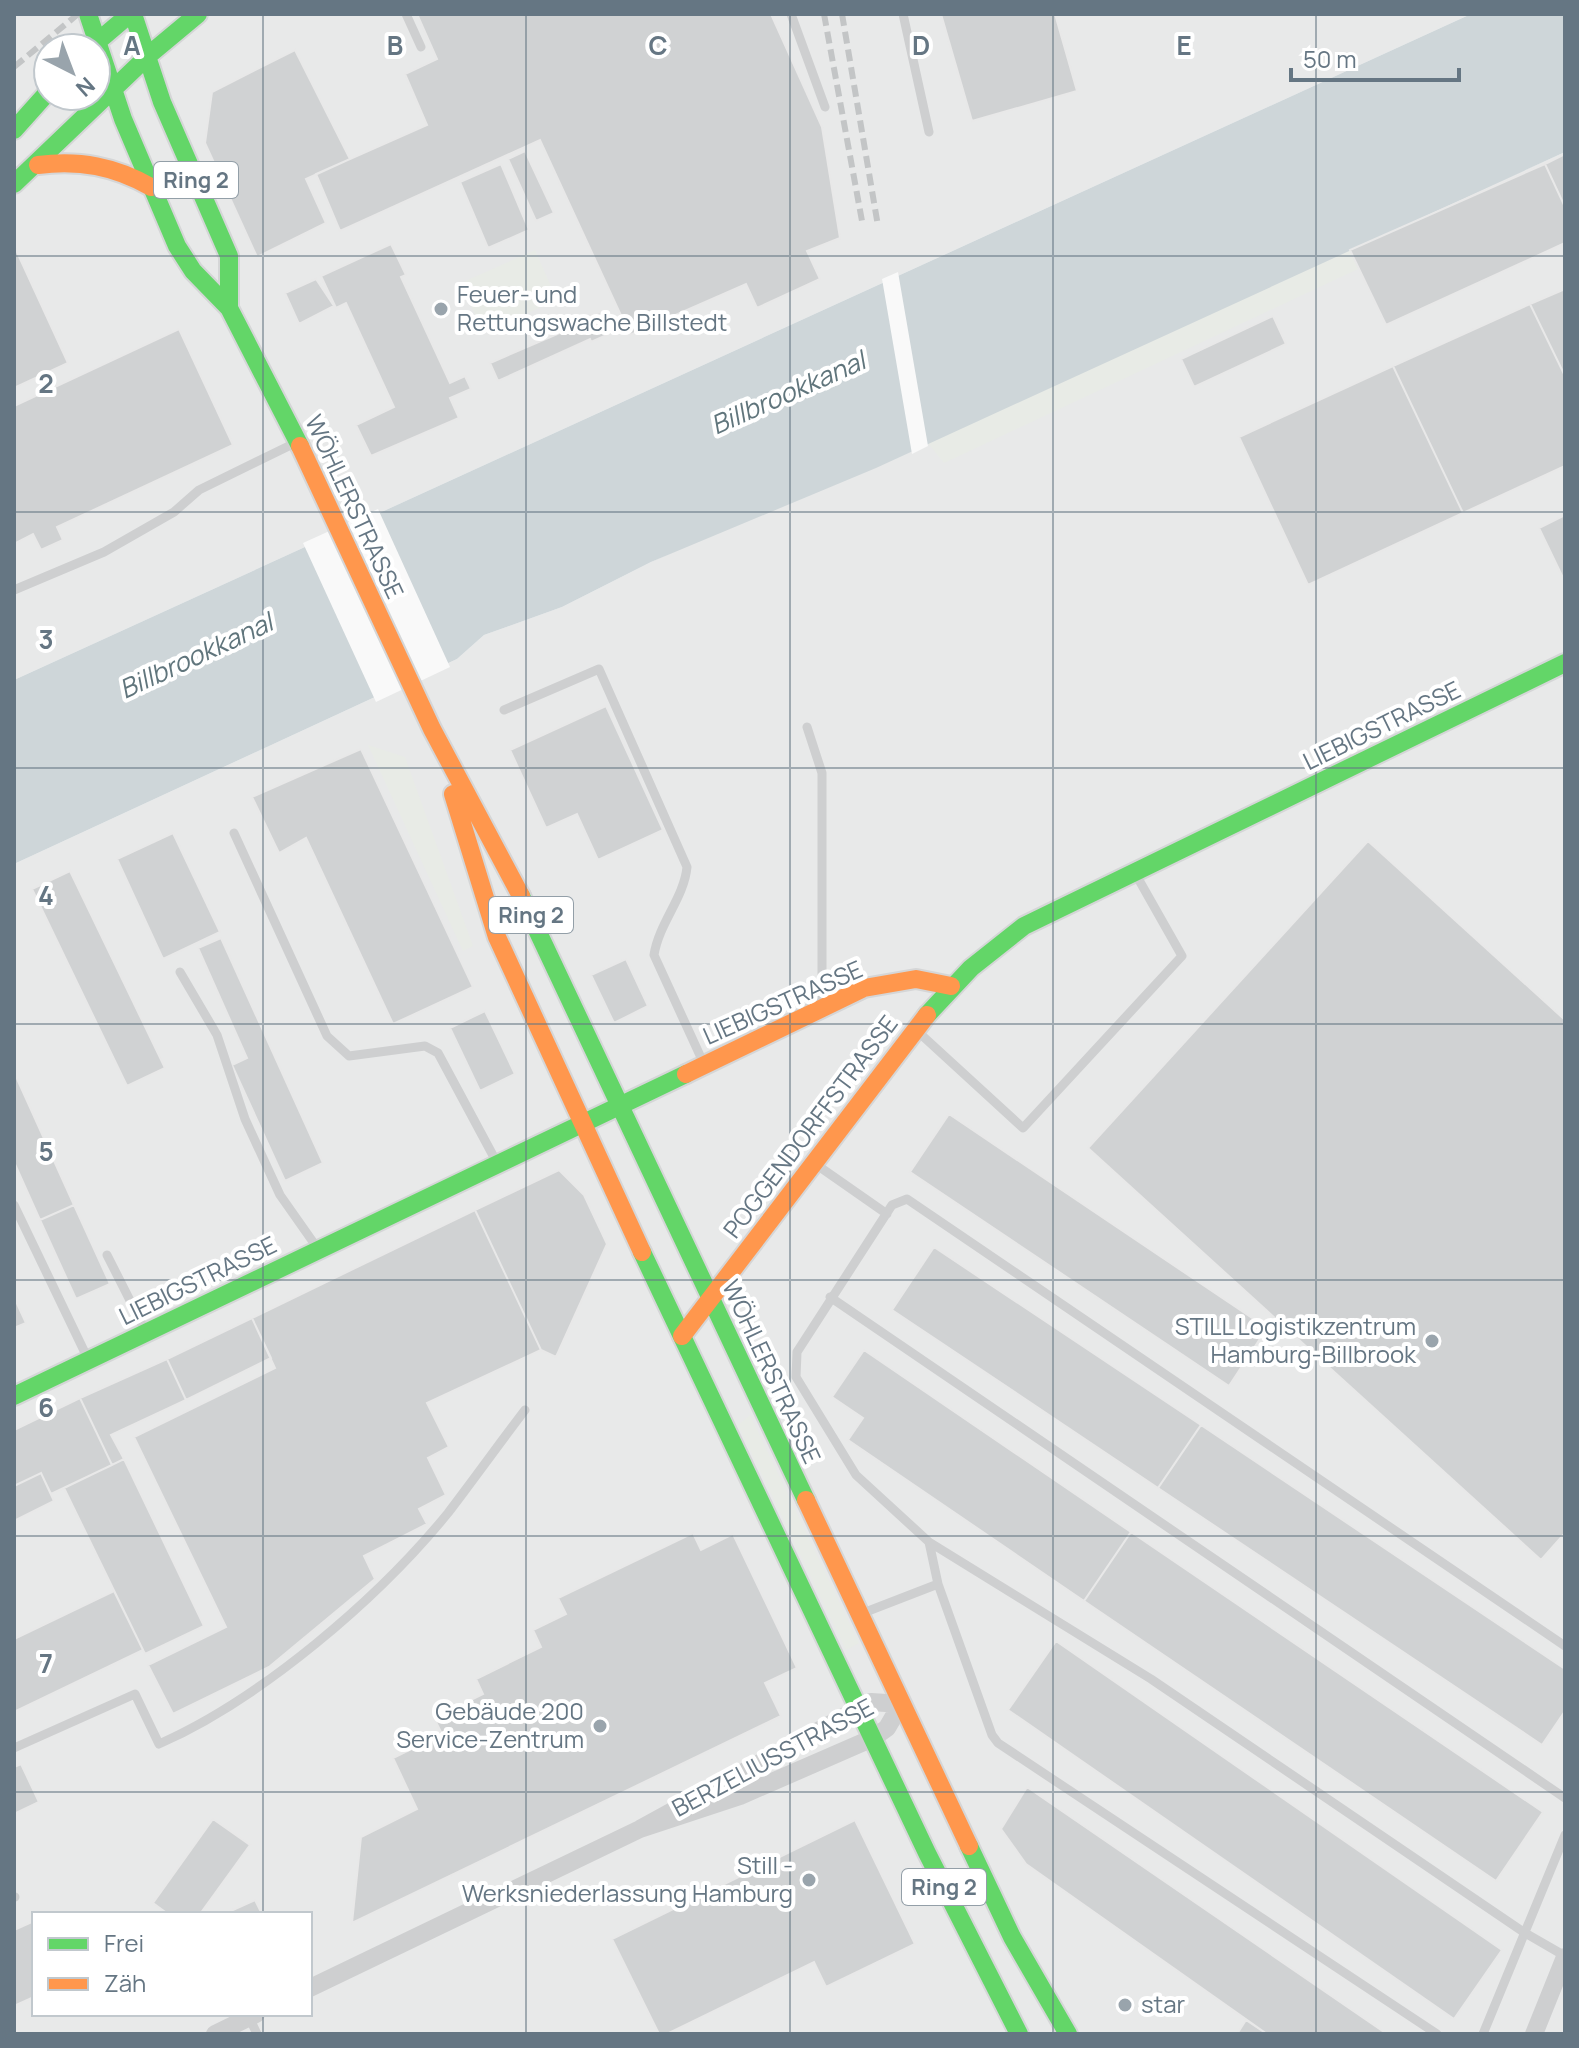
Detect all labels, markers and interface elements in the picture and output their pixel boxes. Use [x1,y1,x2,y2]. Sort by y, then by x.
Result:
text: A [123,27,141,63]
text: B [387,27,403,63]
text: C [648,27,668,63]
text: D [912,27,930,63]
text: E [1176,27,1192,63]
north arrow [32,32,112,112]
scale bar [1291,32,1459,82]
text: 50 m [1303,42,1357,75]
text: N [69,70,101,103]
road number: Ring 2 [154,162,238,198]
place label: Feuer- und Rettungswache Billstedt [457,277,727,338]
marker: Feuer- und Rettungswache Billstedt [432,300,450,318]
water label: Billbrookkanal [705,341,873,442]
text: 2 [38,365,54,401]
street label: WÖHLERSTRASSE [298,409,412,604]
water label: Billbrookkanal [113,603,281,706]
text: 3 [38,621,54,657]
street label: LIEBIGSTRASSE [1297,672,1466,777]
text: 4 [38,877,54,913]
road number: Ring 2 [489,897,573,933]
street label: LIEBIGSTRASSE [697,952,867,1052]
street label: POGGENDORFFSTRASSE [715,1008,905,1244]
text: 5 [38,1133,54,1169]
street label: LIEBIGSTRASSE [113,1227,282,1332]
street label: WÖHLERSTRASSE [715,1274,829,1469]
place label: STILL Logistikzentrum Hamburg-Billbrook [1175,1309,1417,1370]
marker: STILL Logistikzentrum Hamburg-Billbrook [1423,1332,1441,1350]
text: 6 [38,1389,54,1425]
text: 7 [39,1645,53,1681]
street label: BERZELIUSSTRASSE [666,1690,879,1824]
place label: Gebäude 200 Service-Zentrum [396,1694,584,1755]
marker: Gebäude 200 Service-Zentrum [591,1717,609,1735]
place label: Still - Werksniederlassung Hamburg [462,1848,793,1909]
road number: Ring 2 [902,1869,986,1905]
marker: Still - Werksniederlassung Hamburg [800,1871,818,1889]
legend [32,1912,312,2016]
text: Frei [104,1926,144,1959]
text: Zäh [104,1966,146,1999]
place label: star [1141,1987,1186,2020]
marker: star [1116,1996,1134,2014]

